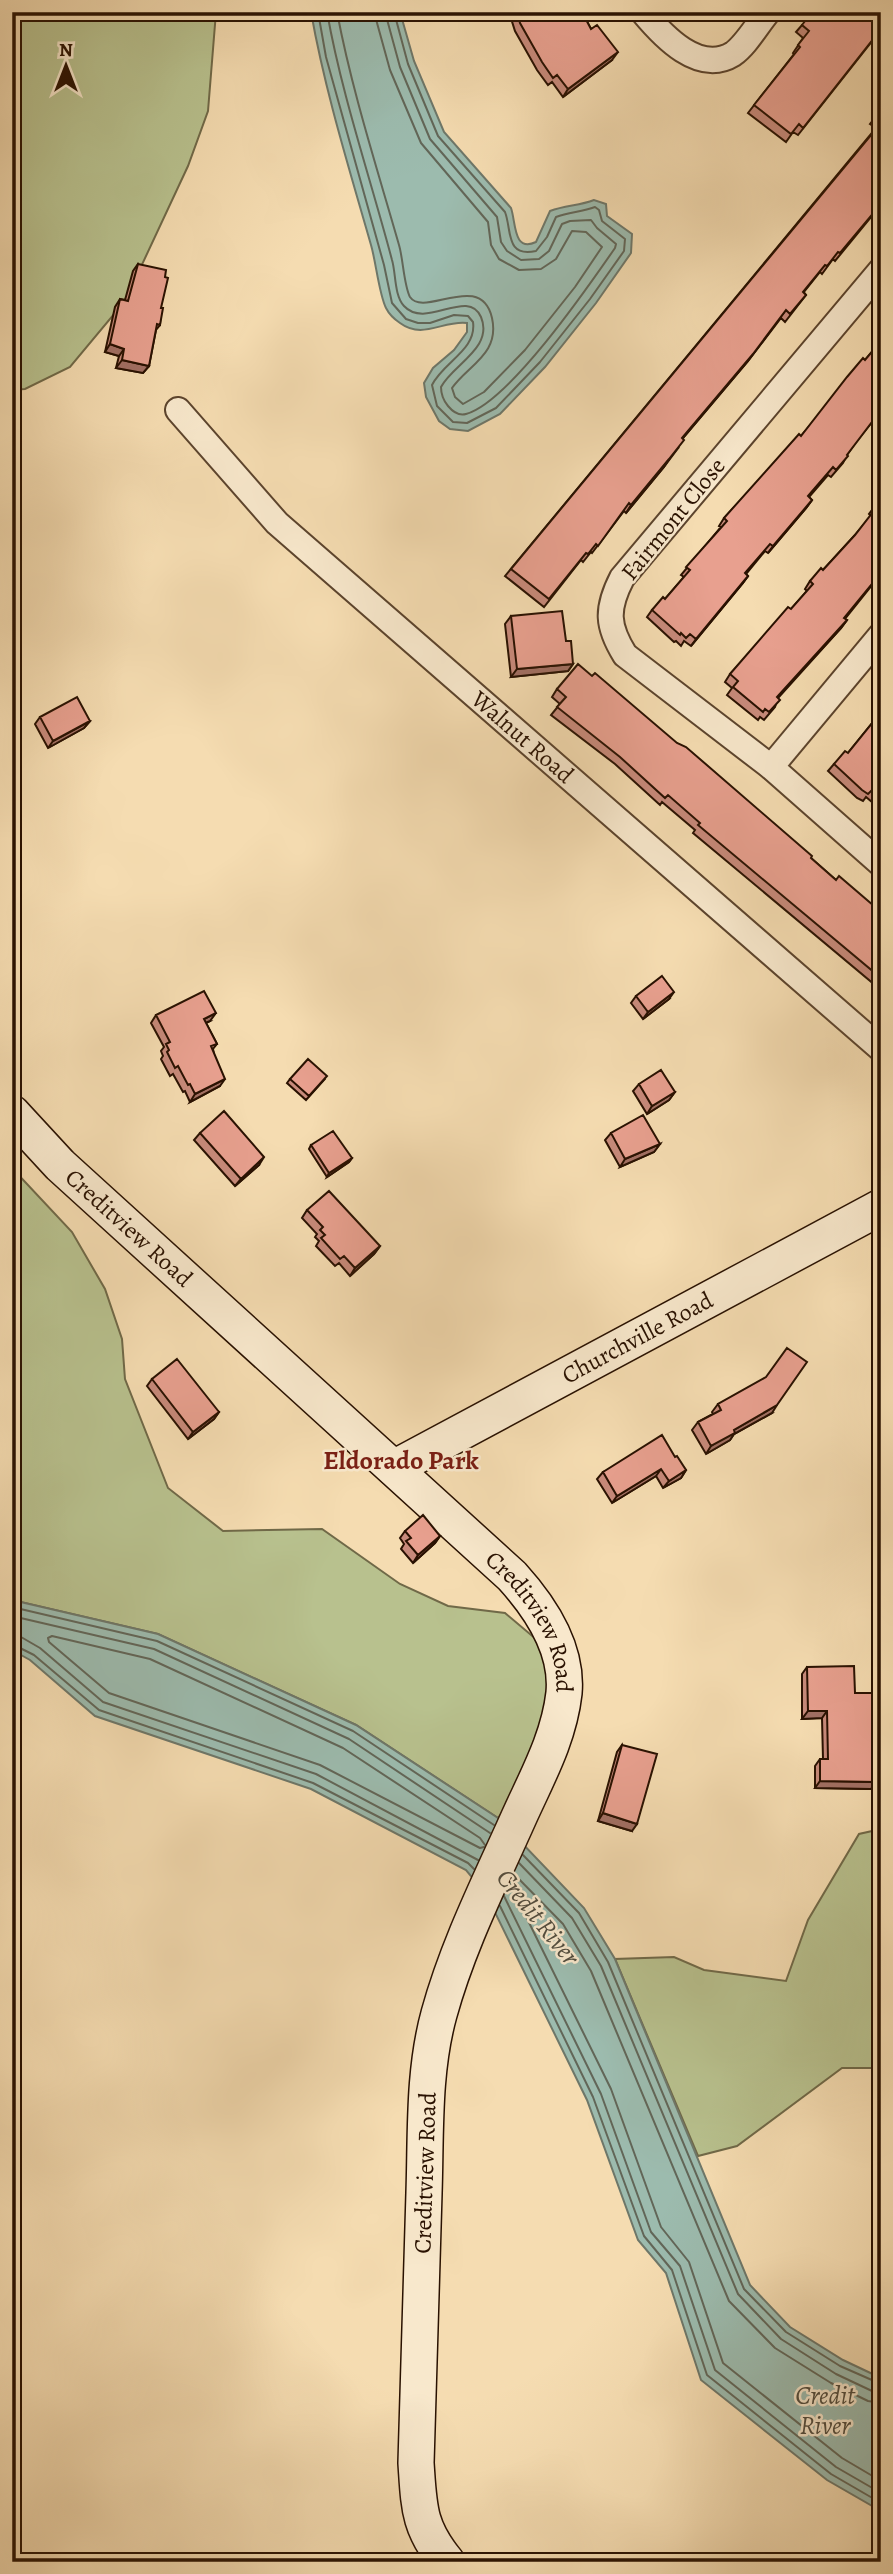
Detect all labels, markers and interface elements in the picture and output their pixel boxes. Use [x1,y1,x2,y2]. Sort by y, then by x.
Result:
north arrow [32,32,102,102]
text: N [59,37,73,63]
street label: Fairmont Close [614,451,732,587]
street label: Walnut Road [464,683,581,791]
street label: Creditview Road [58,1161,200,1294]
street label: Churchville Road [556,1284,719,1391]
district label: Eldorado Park [323,1443,479,1478]
street label: Creditview Road [479,1544,580,1693]
water label: Credit River [488,1861,588,1973]
street label: Creditview Road [406,2092,444,2254]
water label: Credit River [795,2378,856,2443]

